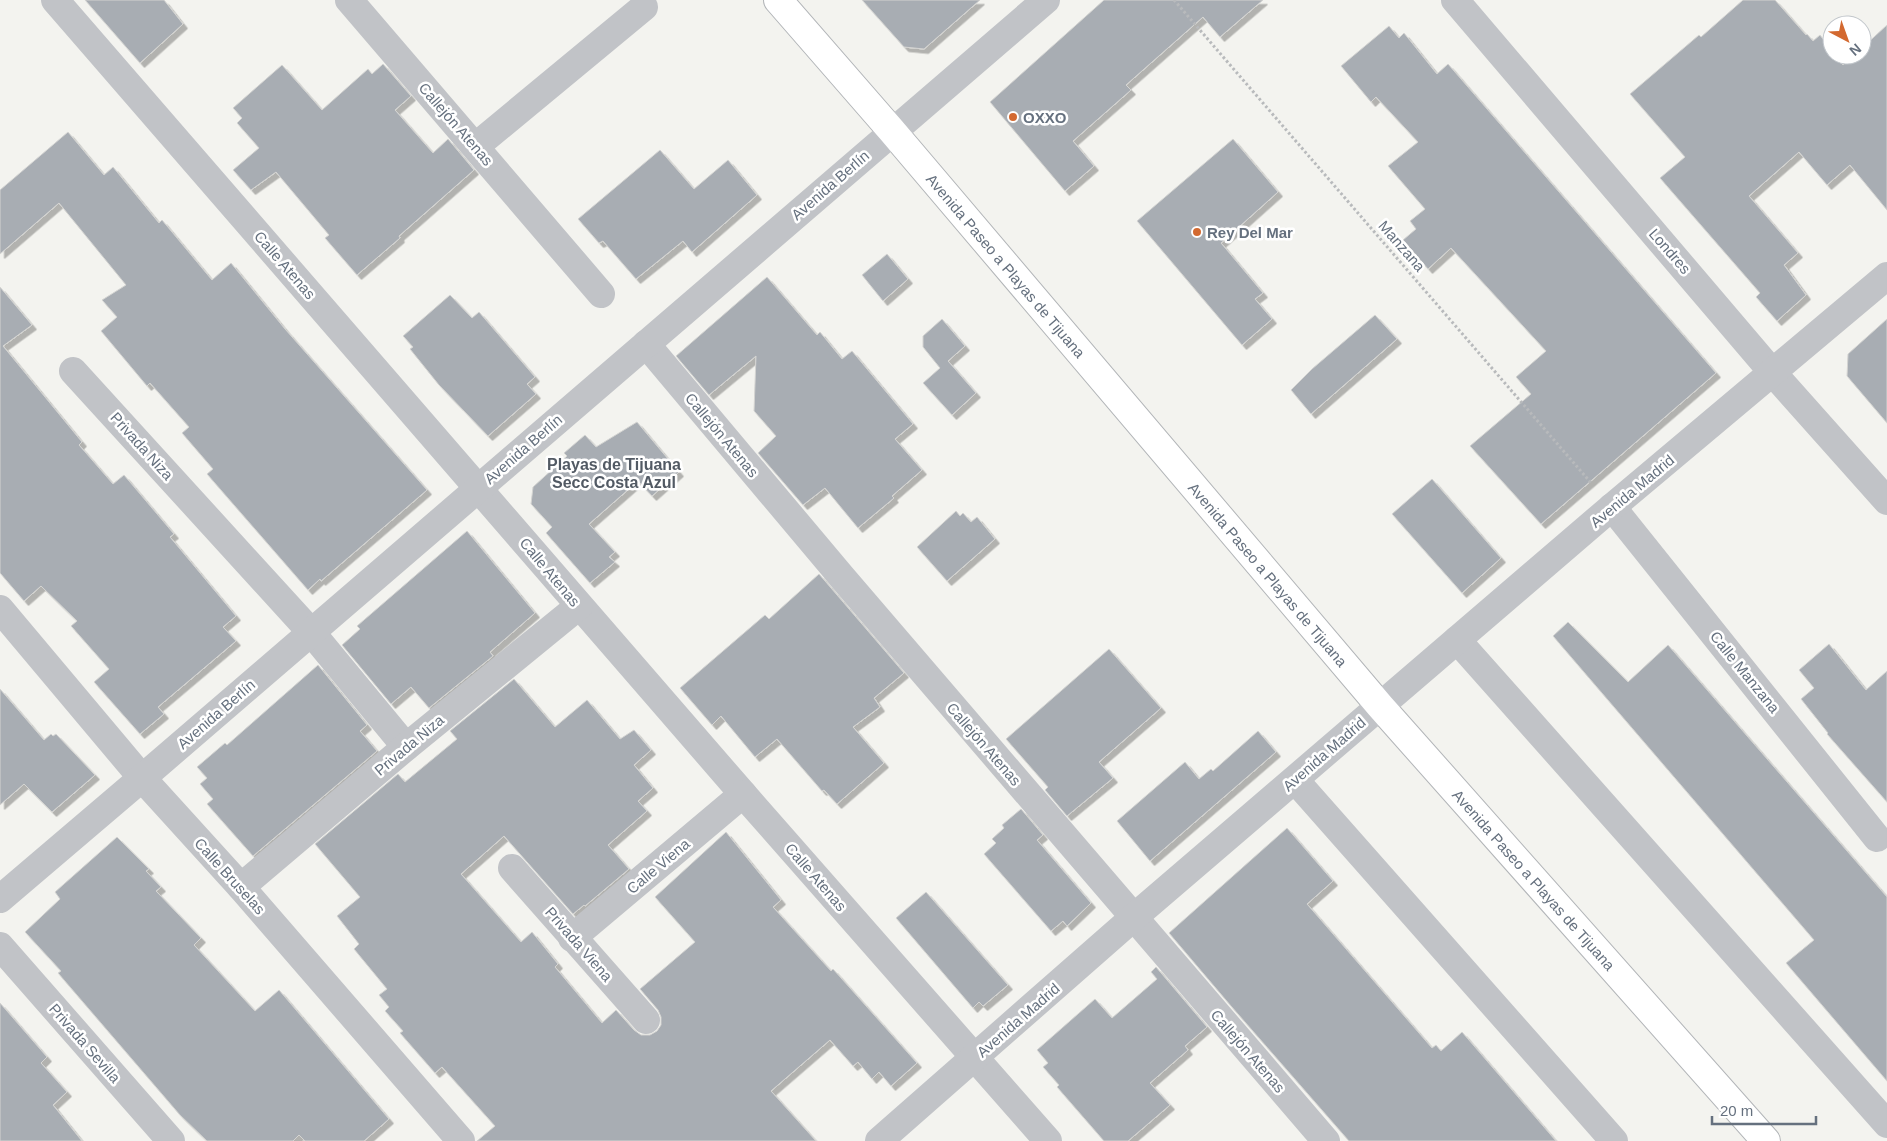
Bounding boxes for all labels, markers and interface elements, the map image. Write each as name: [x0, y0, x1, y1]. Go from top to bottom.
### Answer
north arrow: [1822, 15, 1872, 65]
text: N: [1846, 40, 1865, 59]
street label: Callejón Atenas: [415, 79, 497, 169]
place label: OXXO: [1023, 109, 1067, 126]
marker: OXXO: [1007, 111, 1019, 123]
street label: Avenida Berlín: [788, 147, 872, 223]
street label: Avenida Paseo a Playas de Tijuana: [923, 170, 1089, 361]
street label: Manzana: [1375, 217, 1429, 275]
place label: Rey Del Mar: [1207, 224, 1293, 241]
street label: Londres: [1646, 225, 1694, 277]
marker: Rey Del Mar: [1191, 226, 1203, 238]
street label: Calle Atenas: [251, 228, 319, 302]
street label: Callejón Atenas: [682, 390, 762, 480]
street label: Privada Niza: [107, 409, 177, 484]
street label: Avenida Berlín: [481, 411, 565, 487]
street label: Avenida Madrid: [1587, 451, 1677, 531]
district label: Playas de Tijuana Secc Costa Azul: [547, 456, 681, 491]
street label: Avenida Paseo a Playas de Tijuana: [1185, 479, 1351, 670]
street label: Calle Atenas: [516, 534, 584, 610]
street label: Calle Manzana: [1707, 628, 1784, 717]
street label: Avenida Berlín: [174, 676, 258, 752]
street label: Callejón Atenas: [943, 699, 1025, 789]
street label: Privada Niza: [371, 711, 448, 779]
street label: Avenida Madrid: [1279, 713, 1369, 795]
street label: Avenida Paseo a Playas de Tijuana: [1449, 786, 1619, 974]
street label: Calle Bruselas: [191, 834, 269, 918]
street label: Calle Viena: [623, 835, 693, 897]
street label: Calle Atenas: [782, 840, 850, 914]
street label: Privada Viena: [542, 903, 616, 985]
street label: Avenida Madrid: [973, 979, 1063, 1061]
street label: Privada Sevilla: [46, 1000, 124, 1087]
street label: Callejón Atenas: [1207, 1006, 1289, 1096]
scale bar: [1712, 1094, 1816, 1126]
text: 20 m: [1720, 1102, 1753, 1119]

